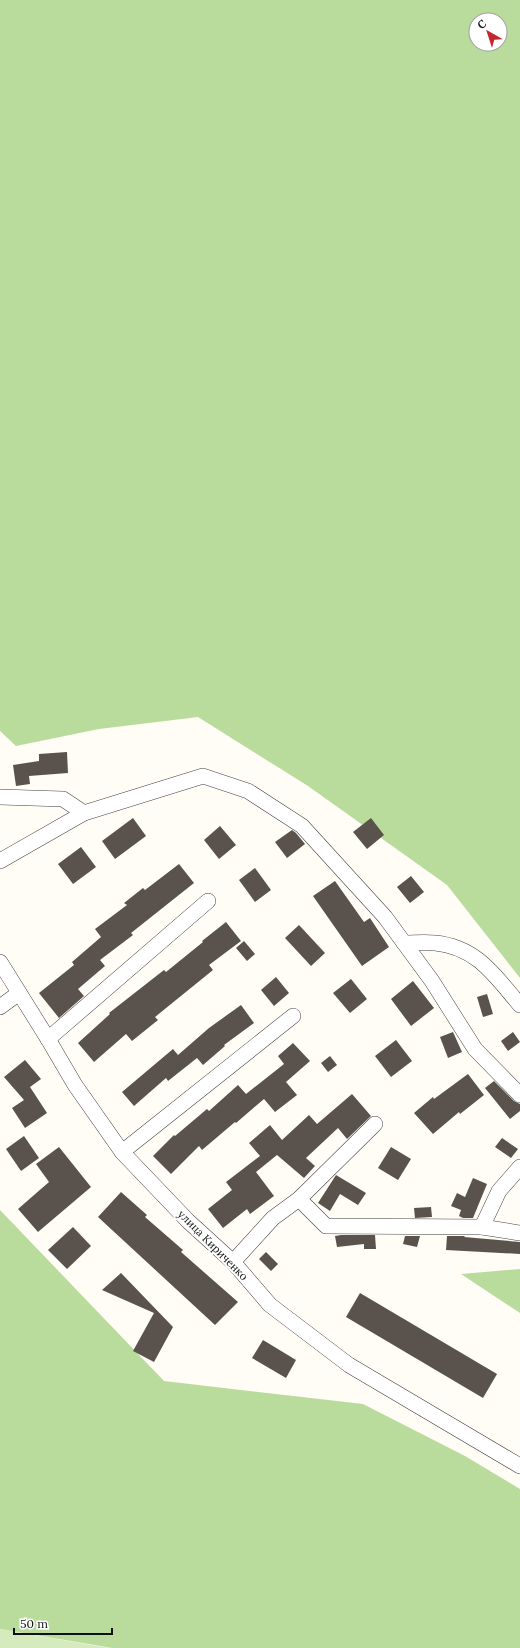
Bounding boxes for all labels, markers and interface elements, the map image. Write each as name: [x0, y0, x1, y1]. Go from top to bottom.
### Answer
north arrow: [468, 12, 508, 52]
text: С: [474, 16, 489, 32]
street label: улица Кириченко: [175, 1207, 251, 1283]
scale bar: [14, 1610, 112, 1636]
text: 50 m: [20, 1616, 48, 1631]

